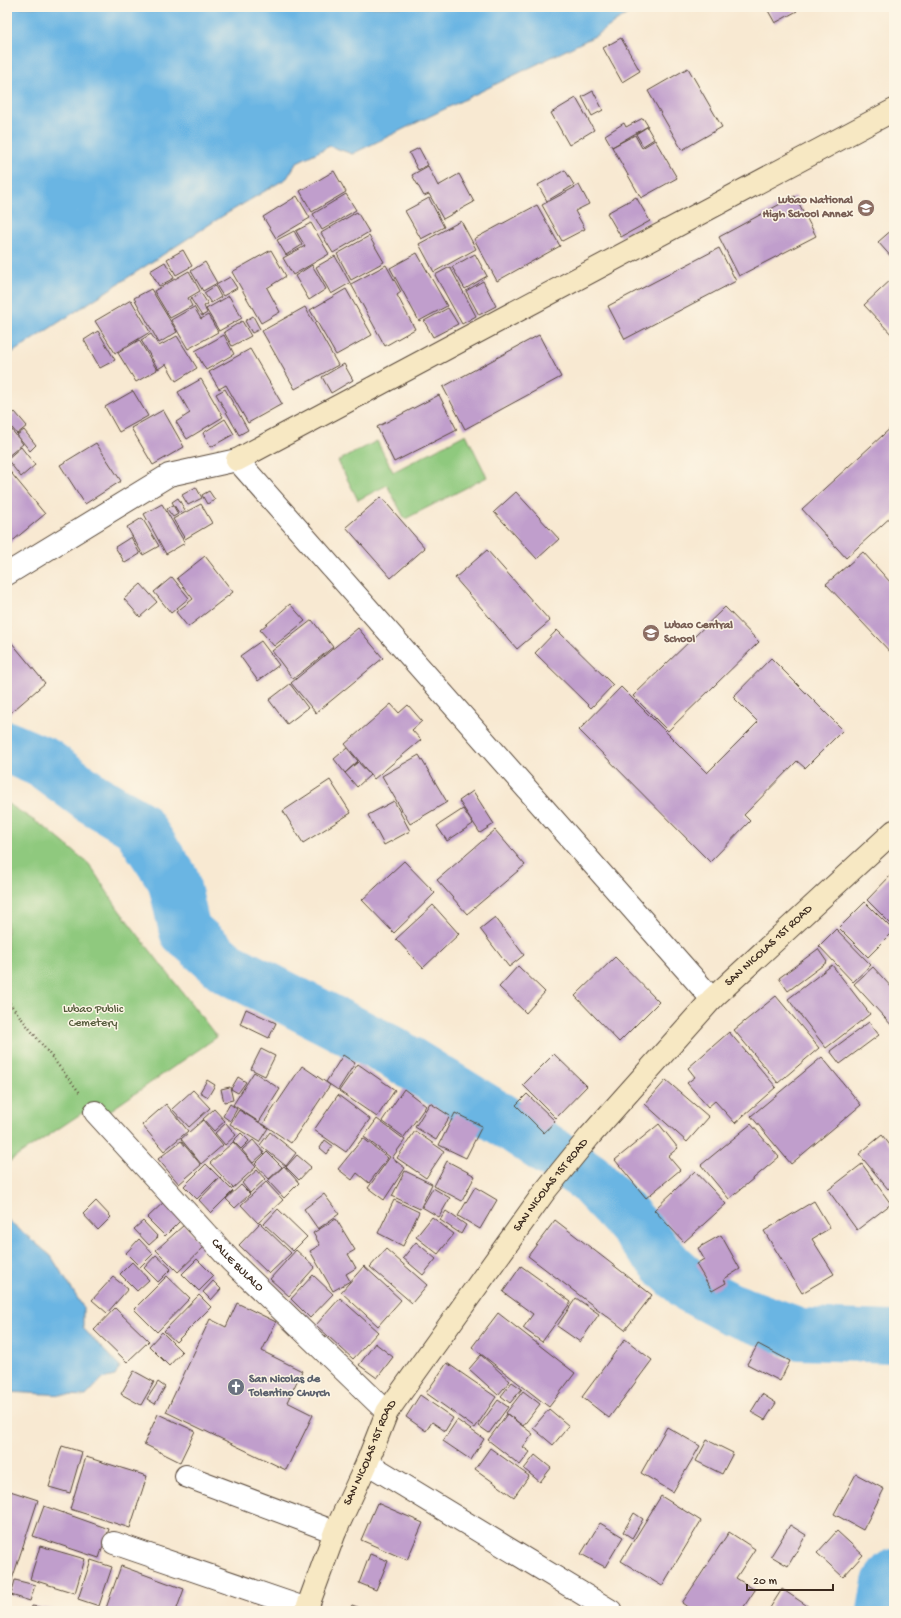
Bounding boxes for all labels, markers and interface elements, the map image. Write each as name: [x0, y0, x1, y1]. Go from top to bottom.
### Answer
place label: Lubao National High School Annex: [762, 194, 854, 222]
school or university icon: Lubao National High School Annex: [856, 198, 876, 218]
place label: Lubao Central School: [664, 619, 733, 647]
school or university icon: Lubao Central School: [641, 623, 661, 643]
street label: SAN NICOLAS 1ST ROAD: [723, 902, 816, 990]
park label: Lubao Public Cemetery: [63, 1003, 124, 1031]
street label: SAN NICOLAS 1ST ROAD: [511, 1136, 592, 1235]
street label: CALLE BULALO: [207, 1236, 266, 1295]
place label: San Nicolas de Tolentino Church: [248, 1373, 331, 1401]
church icon: San Nicolas de Tolentino Church: [226, 1377, 246, 1397]
street label: SAN NICOLAS 1ST ROAD: [341, 1397, 400, 1508]
scale bar: [747, 1566, 833, 1592]
text: 20 m: [753, 1575, 778, 1589]

